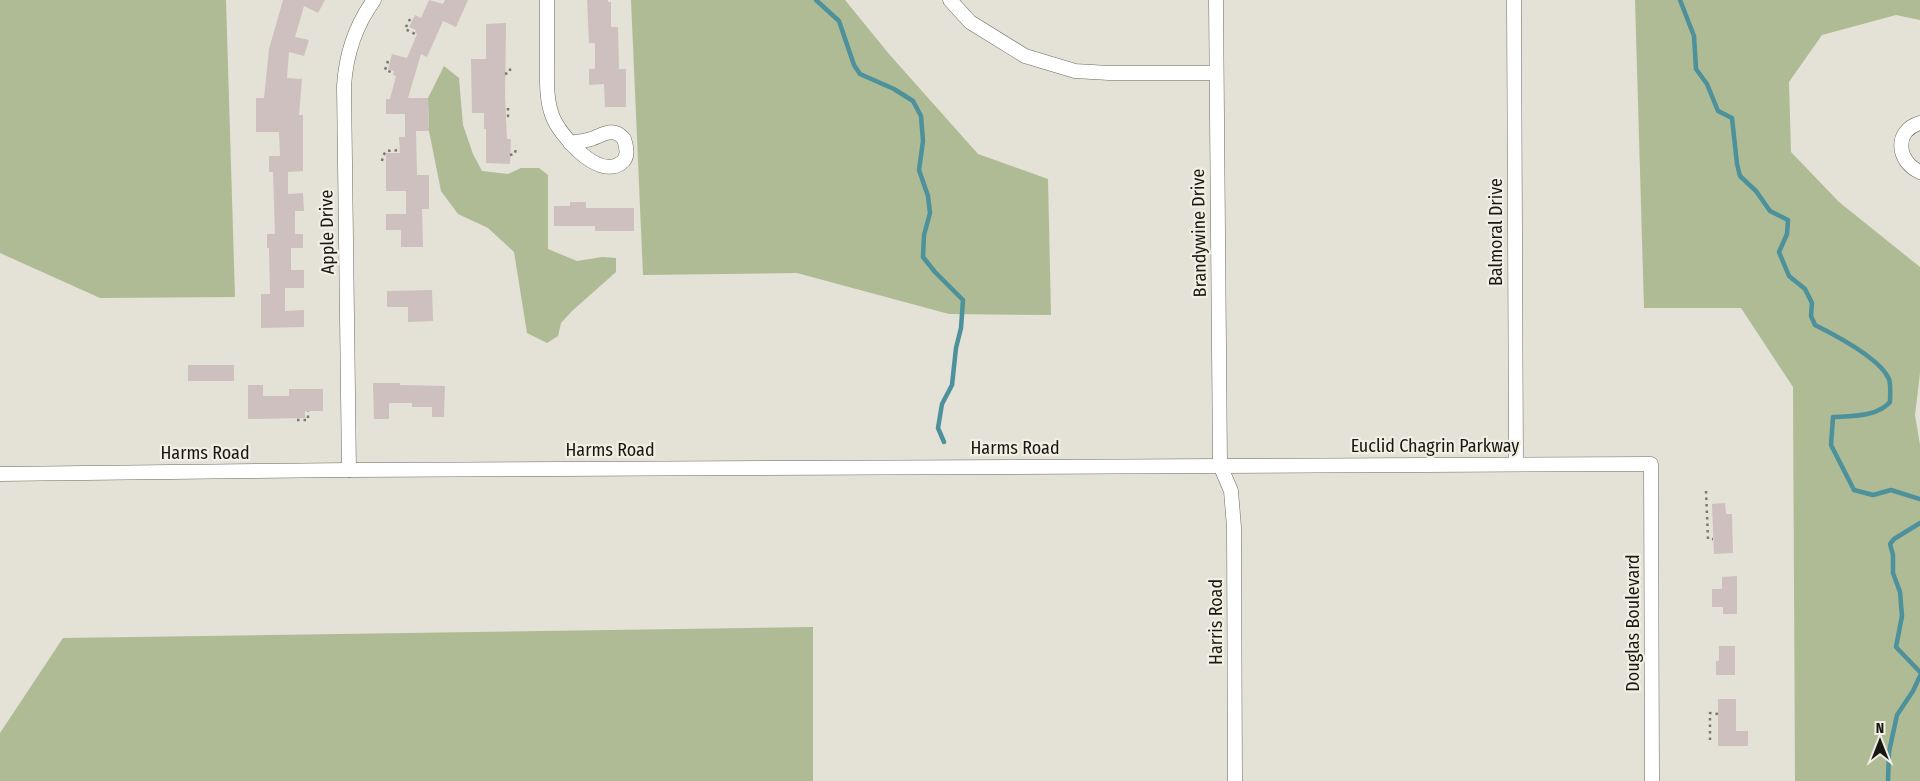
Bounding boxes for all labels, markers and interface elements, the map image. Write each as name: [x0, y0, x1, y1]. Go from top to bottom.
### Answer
street label: Brandywine Drive: [1187, 168, 1211, 297]
street label: Balmoral Drive: [1485, 178, 1507, 286]
street label: Apple Drive: [315, 189, 339, 274]
street label: Euclid Chagrin Parkway: [1351, 435, 1519, 457]
street label: Harms Road: [970, 437, 1060, 459]
street label: Harms Road: [565, 439, 655, 461]
street label: Harms Road: [160, 442, 250, 464]
street label: Douglas Boulevard: [1622, 554, 1644, 692]
street label: Harris Road: [1205, 579, 1227, 665]
north arrow: [1855, 716, 1905, 766]
text: N: [1876, 720, 1884, 737]

